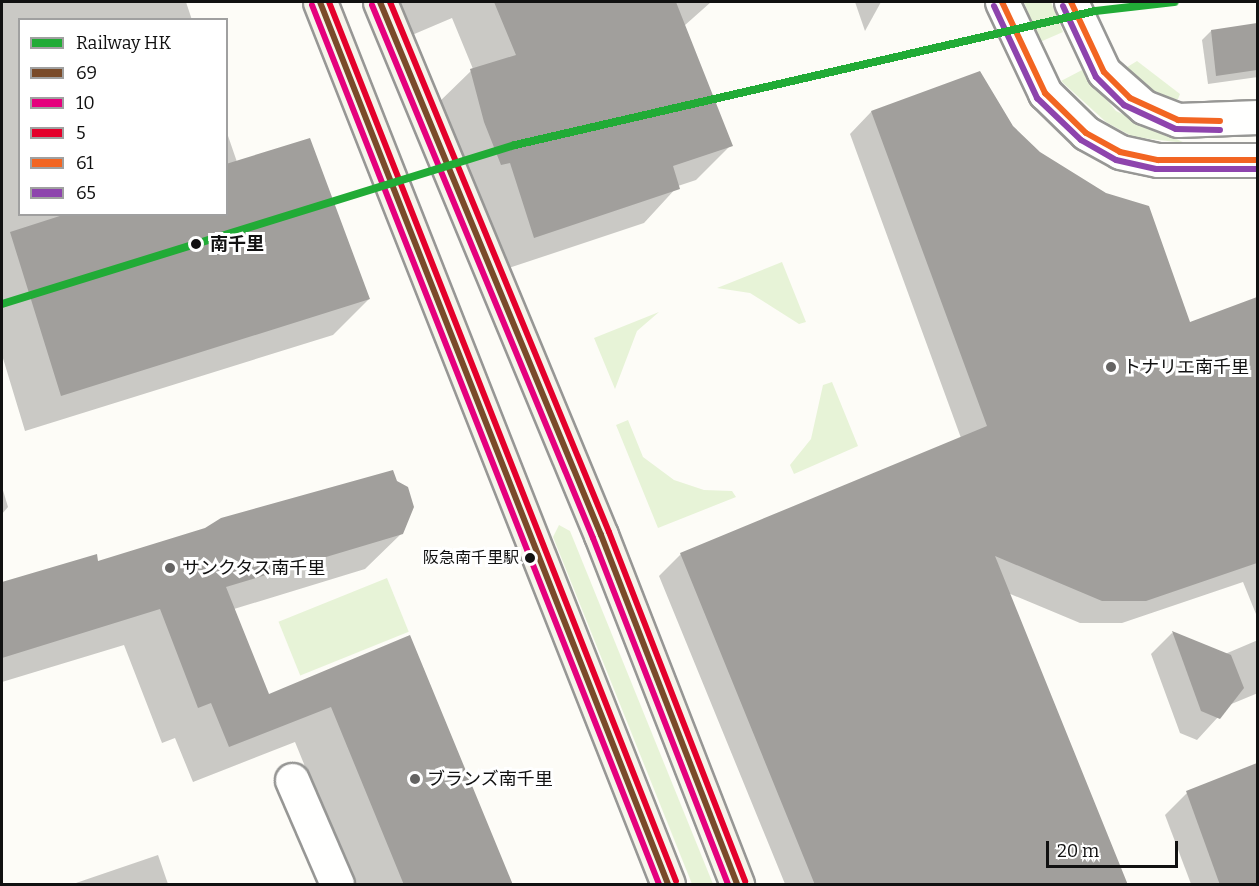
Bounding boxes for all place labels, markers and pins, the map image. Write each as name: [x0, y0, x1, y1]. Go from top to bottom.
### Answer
place label: 南千里: [210, 233, 264, 255]
marker: 南千里: [187, 235, 205, 253]
place label: トナリエ南千里: [1123, 356, 1249, 378]
marker: トナリエ南千里: [1104, 360, 1118, 374]
place label: 阪急南千里駅: [423, 548, 519, 568]
marker: 阪急南千里駅: [524, 552, 536, 564]
place label: サンクタス南千里: [182, 557, 326, 579]
marker: サンクタス南千里: [163, 561, 177, 575]
place label: ブランズ南千里: [427, 768, 553, 790]
marker: ブランズ南千里: [408, 772, 422, 786]

